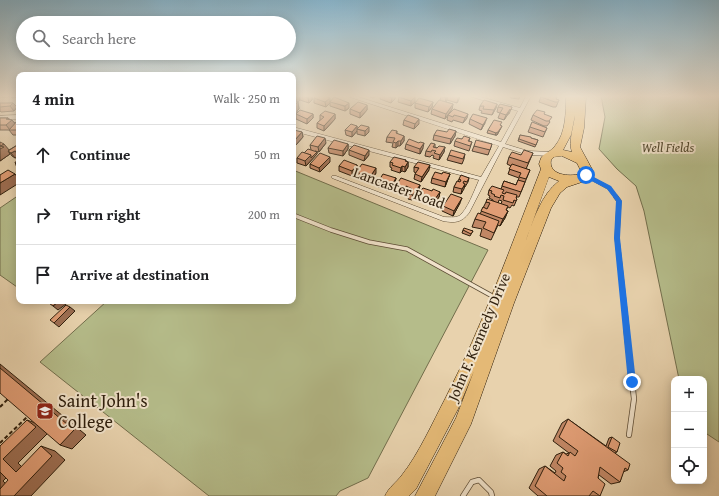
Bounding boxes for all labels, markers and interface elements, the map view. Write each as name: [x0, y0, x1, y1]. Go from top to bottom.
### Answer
search box: [16, 16, 296, 60]
icon: search: [30, 27, 52, 49]
text: Search here: [62, 28, 136, 49]
text: 4 min: [32, 86, 74, 111]
text: Walk · 250 m: [213, 89, 280, 108]
park label: Well Fields: [642, 138, 695, 157]
icon: ahead: [32, 144, 54, 166]
text: Continue: [70, 144, 131, 165]
text: 50 m: [254, 145, 280, 164]
street label: Lancaster Road: [351, 161, 448, 214]
route start: [577, 166, 595, 184]
icon: right: [32, 204, 54, 226]
text: Turn right: [70, 204, 141, 225]
text: 200 m: [248, 205, 280, 224]
icon: arrive: [32, 264, 54, 286]
text: Arrive at destination: [70, 264, 209, 285]
street label: John F. Kennedy Drive: [441, 269, 515, 406]
route end: [623, 373, 641, 391]
map controls: [671, 376, 707, 484]
button: +: [671, 376, 707, 412]
place label: Saint John's College: [58, 387, 148, 435]
school or university icon: Saint John's College: [35, 401, 55, 421]
button: −: [671, 412, 707, 448]
button: locate: [671, 448, 707, 484]

